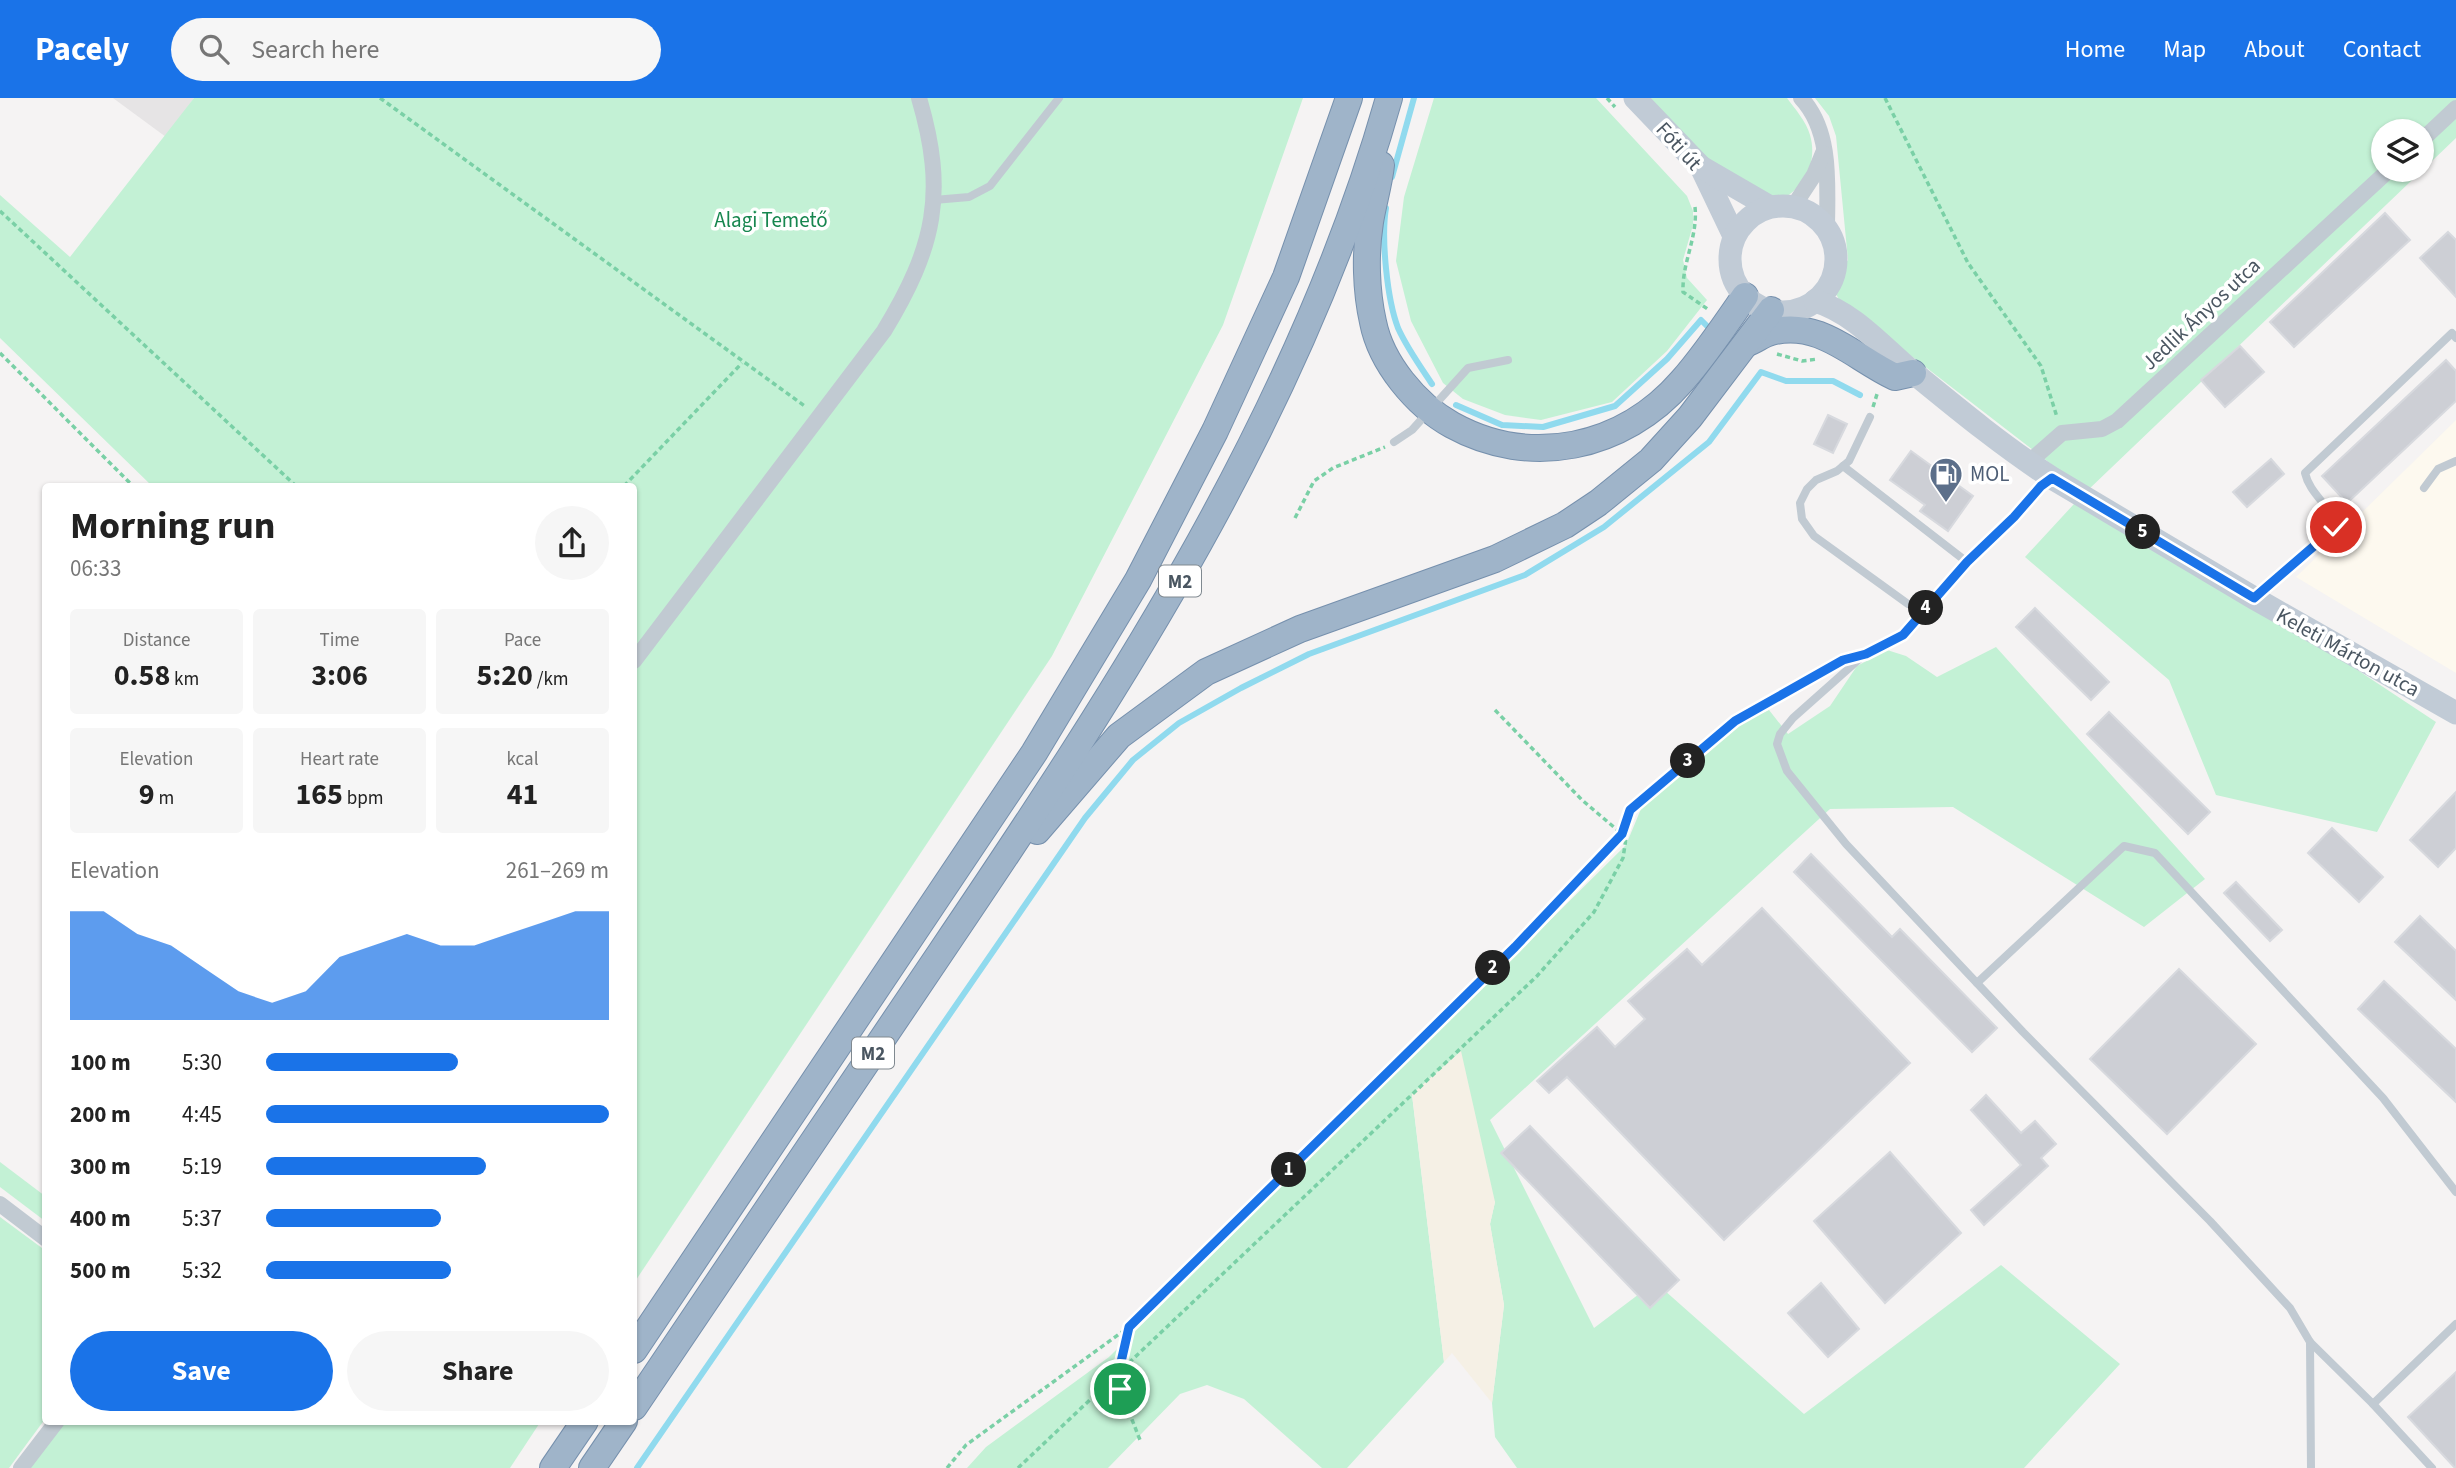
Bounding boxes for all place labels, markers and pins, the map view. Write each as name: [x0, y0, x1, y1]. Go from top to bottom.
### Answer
fuel station icon: MOL: [1927, 455, 1965, 504]
place label: MOL: [1970, 459, 2009, 489]
pin: [2306, 497, 2366, 557]
pin: 5: [2126, 514, 2160, 550]
pin: 4: [1909, 590, 1944, 626]
pin: 3: [1670, 744, 1706, 778]
pin: 2: [1476, 950, 1510, 986]
pin: 1: [1272, 1152, 1306, 1188]
pin: [1090, 1359, 1150, 1419]

